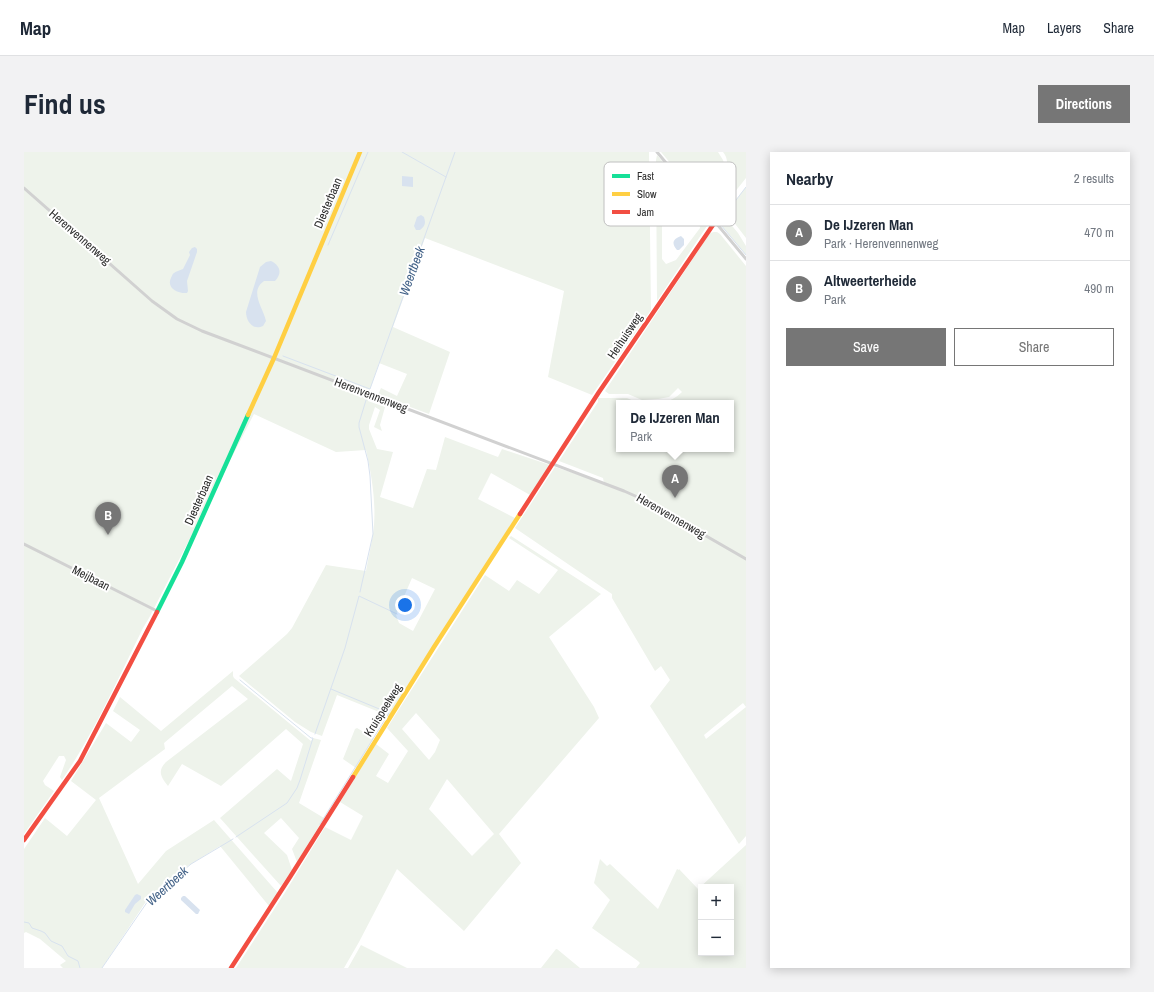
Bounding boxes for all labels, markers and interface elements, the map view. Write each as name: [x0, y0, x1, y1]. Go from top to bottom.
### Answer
text: Map: [20, 15, 51, 41]
text: Map: [1003, 19, 1025, 37]
text: Layers: [1047, 19, 1081, 37]
text: Share: [1103, 19, 1134, 37]
text: Find us: [24, 85, 106, 123]
button: Directions: [1038, 85, 1130, 123]
legend: [604, 162, 736, 226]
text: Nearby: [786, 167, 833, 190]
text: Fast: [637, 169, 655, 183]
text: 2 results: [1074, 170, 1114, 187]
street label: Diesterbaan: [310, 175, 346, 231]
text: Slow: [637, 187, 657, 201]
text: Jam: [637, 205, 654, 219]
street label: Herenvennenweg: [46, 206, 115, 269]
text: De IJzeren Man: [824, 214, 914, 235]
text: A: [795, 224, 803, 241]
text: 470 m: [1084, 224, 1114, 241]
text: Park · Herenvennenweg: [824, 235, 938, 252]
water label: Weertbeek: [395, 243, 429, 298]
text: Altweerterheide: [824, 270, 916, 291]
text: B: [795, 280, 803, 297]
text: 490 m: [1084, 280, 1114, 297]
text: Park: [824, 291, 846, 308]
street label: Heihuisweg: [604, 310, 646, 362]
button: Save: [786, 328, 946, 366]
button: Share: [954, 328, 1114, 366]
street label: Herenvennenweg: [332, 374, 410, 416]
popup: [616, 400, 734, 452]
text: De IJzeren Man: [630, 407, 720, 428]
text: Park: [630, 428, 652, 445]
pin: A: [662, 465, 688, 498]
street label: Diesterbaan: [181, 472, 217, 528]
street label: Herenvennenweg: [634, 490, 709, 542]
pin: B: [95, 502, 121, 535]
street label: Meijbaan: [69, 562, 113, 594]
your location: [395, 595, 415, 615]
street label: Kruispeelweg: [360, 680, 406, 740]
water label: Weertbeek: [142, 862, 192, 909]
map controls: [698, 884, 734, 956]
button: +: [698, 884, 734, 920]
button: −: [698, 920, 734, 956]

